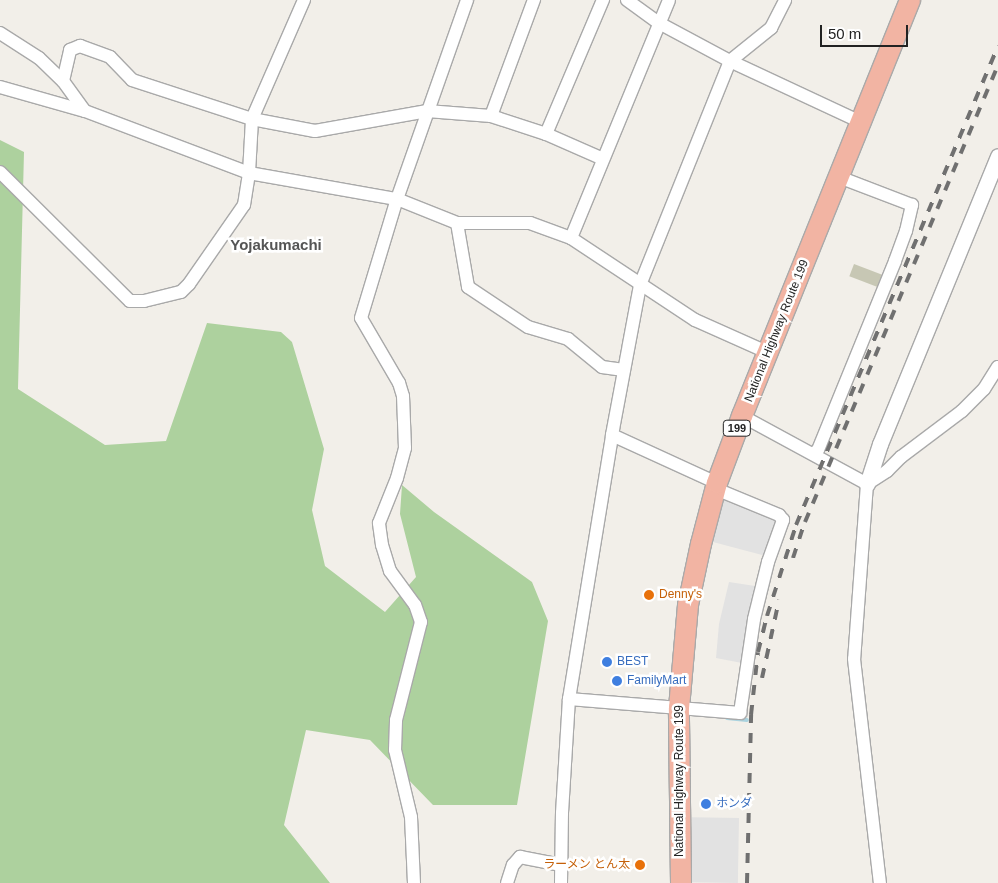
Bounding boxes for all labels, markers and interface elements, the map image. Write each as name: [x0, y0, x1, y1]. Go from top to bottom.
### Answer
scale bar: [823, 15, 910, 47]
text: 50 m: [828, 25, 861, 42]
district label: Yojakumachi: [230, 236, 322, 254]
street label: National Highway Route 199: [742, 258, 812, 404]
road number: 199: [722, 419, 752, 436]
place label: Denny's: [659, 588, 702, 602]
marker: Denny's: [643, 589, 655, 601]
place label: BEST: [617, 655, 648, 669]
marker: BEST: [601, 656, 613, 668]
place label: FamilyMart: [627, 674, 686, 688]
marker: FamilyMart: [611, 675, 623, 687]
street label: National Highway Route 199: [673, 705, 687, 857]
place label: ホンダ: [716, 797, 752, 811]
marker: ホンダ: [700, 798, 712, 810]
place label: ラーメン とん太: [543, 858, 630, 872]
marker: ラーメン とん太: [634, 859, 646, 871]

